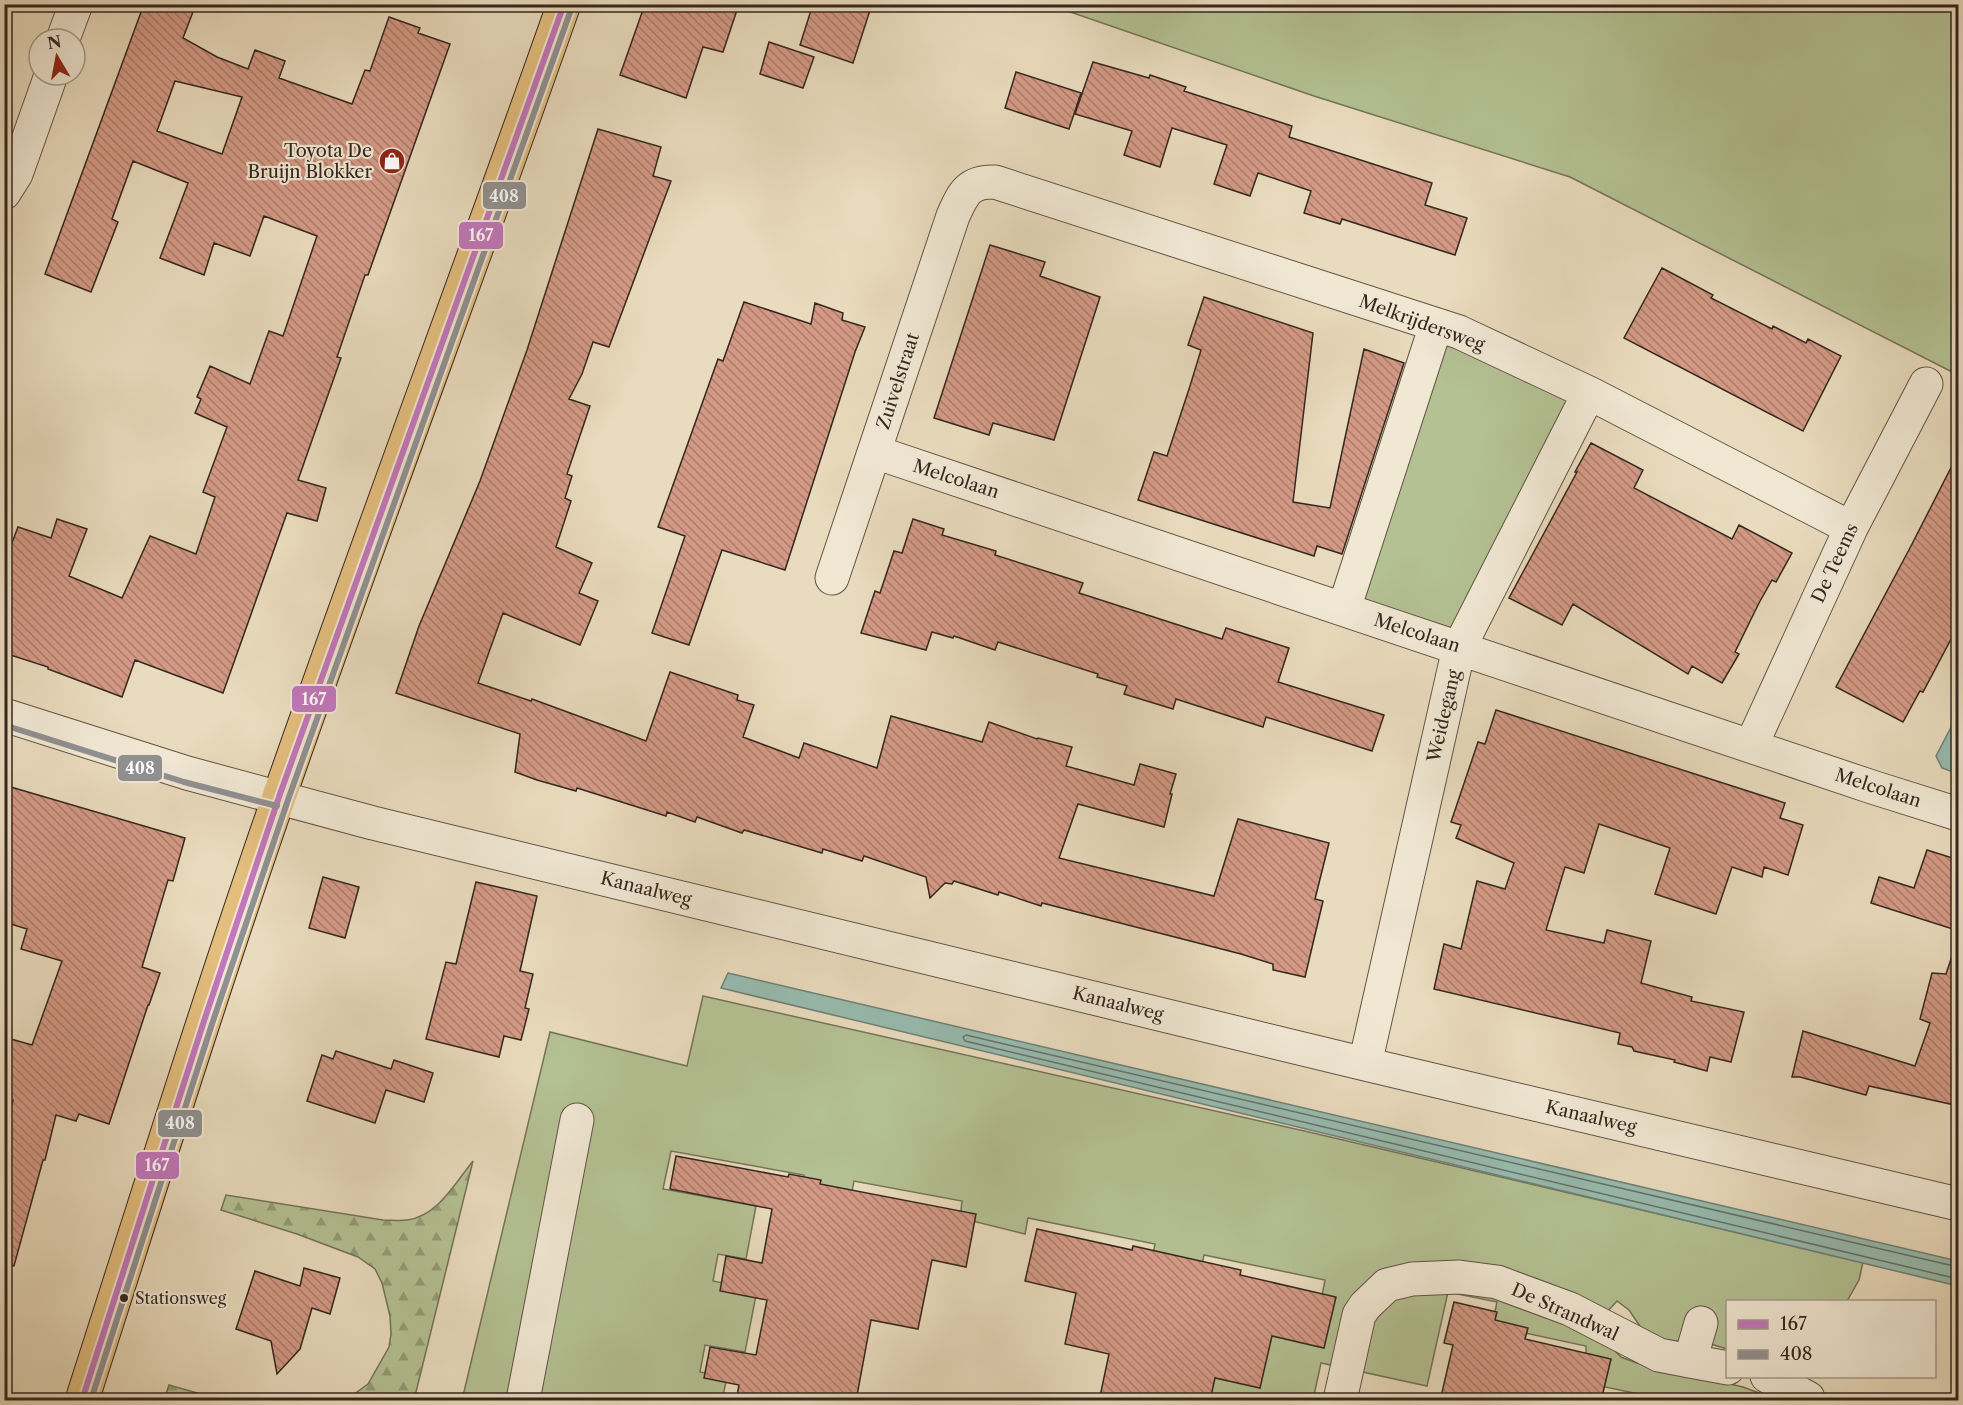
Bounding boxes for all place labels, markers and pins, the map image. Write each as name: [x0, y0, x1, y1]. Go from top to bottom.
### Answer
place label: Toyota De Bruijn Blokker: [248, 140, 372, 183]
shop icon: Toyota De Bruijn Blokker: [377, 146, 407, 176]
place label: Stationsweg: [135, 1288, 227, 1308]
marker: Stationsweg: [118, 1292, 130, 1304]

